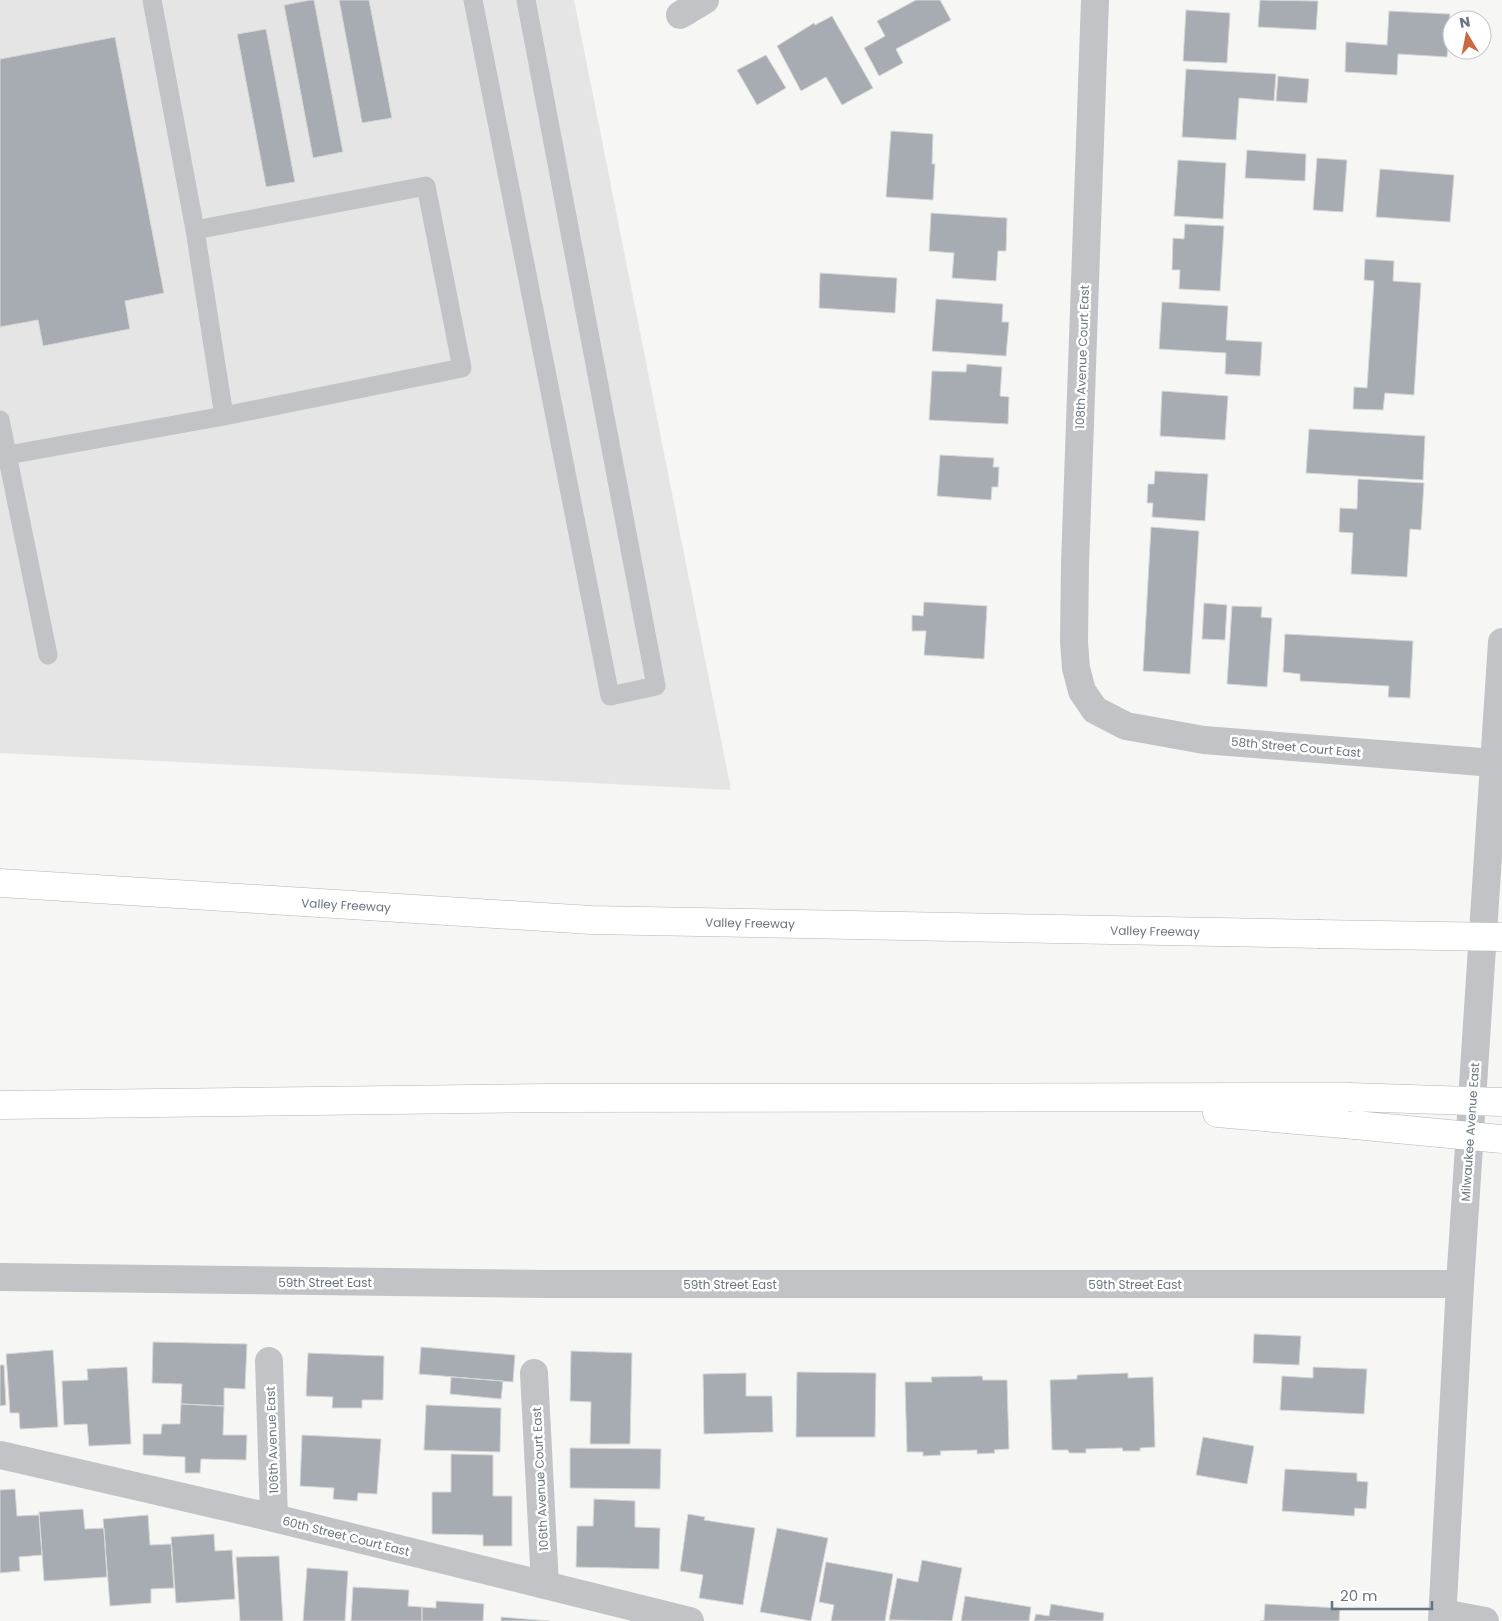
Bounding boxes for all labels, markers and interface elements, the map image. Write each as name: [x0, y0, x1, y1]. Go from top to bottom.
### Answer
north arrow: [1442, 10, 1492, 60]
text: N: [1458, 11, 1472, 33]
street label: 108th Avenue Court East: [1071, 285, 1093, 429]
street label: 58th Street Court East: [1230, 733, 1362, 761]
street label: Valley Freeway: [301, 894, 391, 916]
street label: Valley Freeway: [705, 914, 795, 932]
street label: Valley Freeway: [1110, 922, 1200, 940]
street label: Milwaukee Avenue East: [1457, 1062, 1483, 1202]
street label: 59th Street East: [278, 1274, 372, 1291]
street label: 59th Street East: [683, 1276, 777, 1293]
street label: 59th Street East: [1088, 1276, 1182, 1293]
street label: 106th Avenue East: [262, 1386, 282, 1494]
street label: 106th Avenue Court East: [528, 1407, 552, 1551]
street label: 60th Street Court East: [281, 1512, 411, 1560]
scale bar: [1332, 1578, 1432, 1610]
text: 20 m: [1340, 1585, 1378, 1606]

